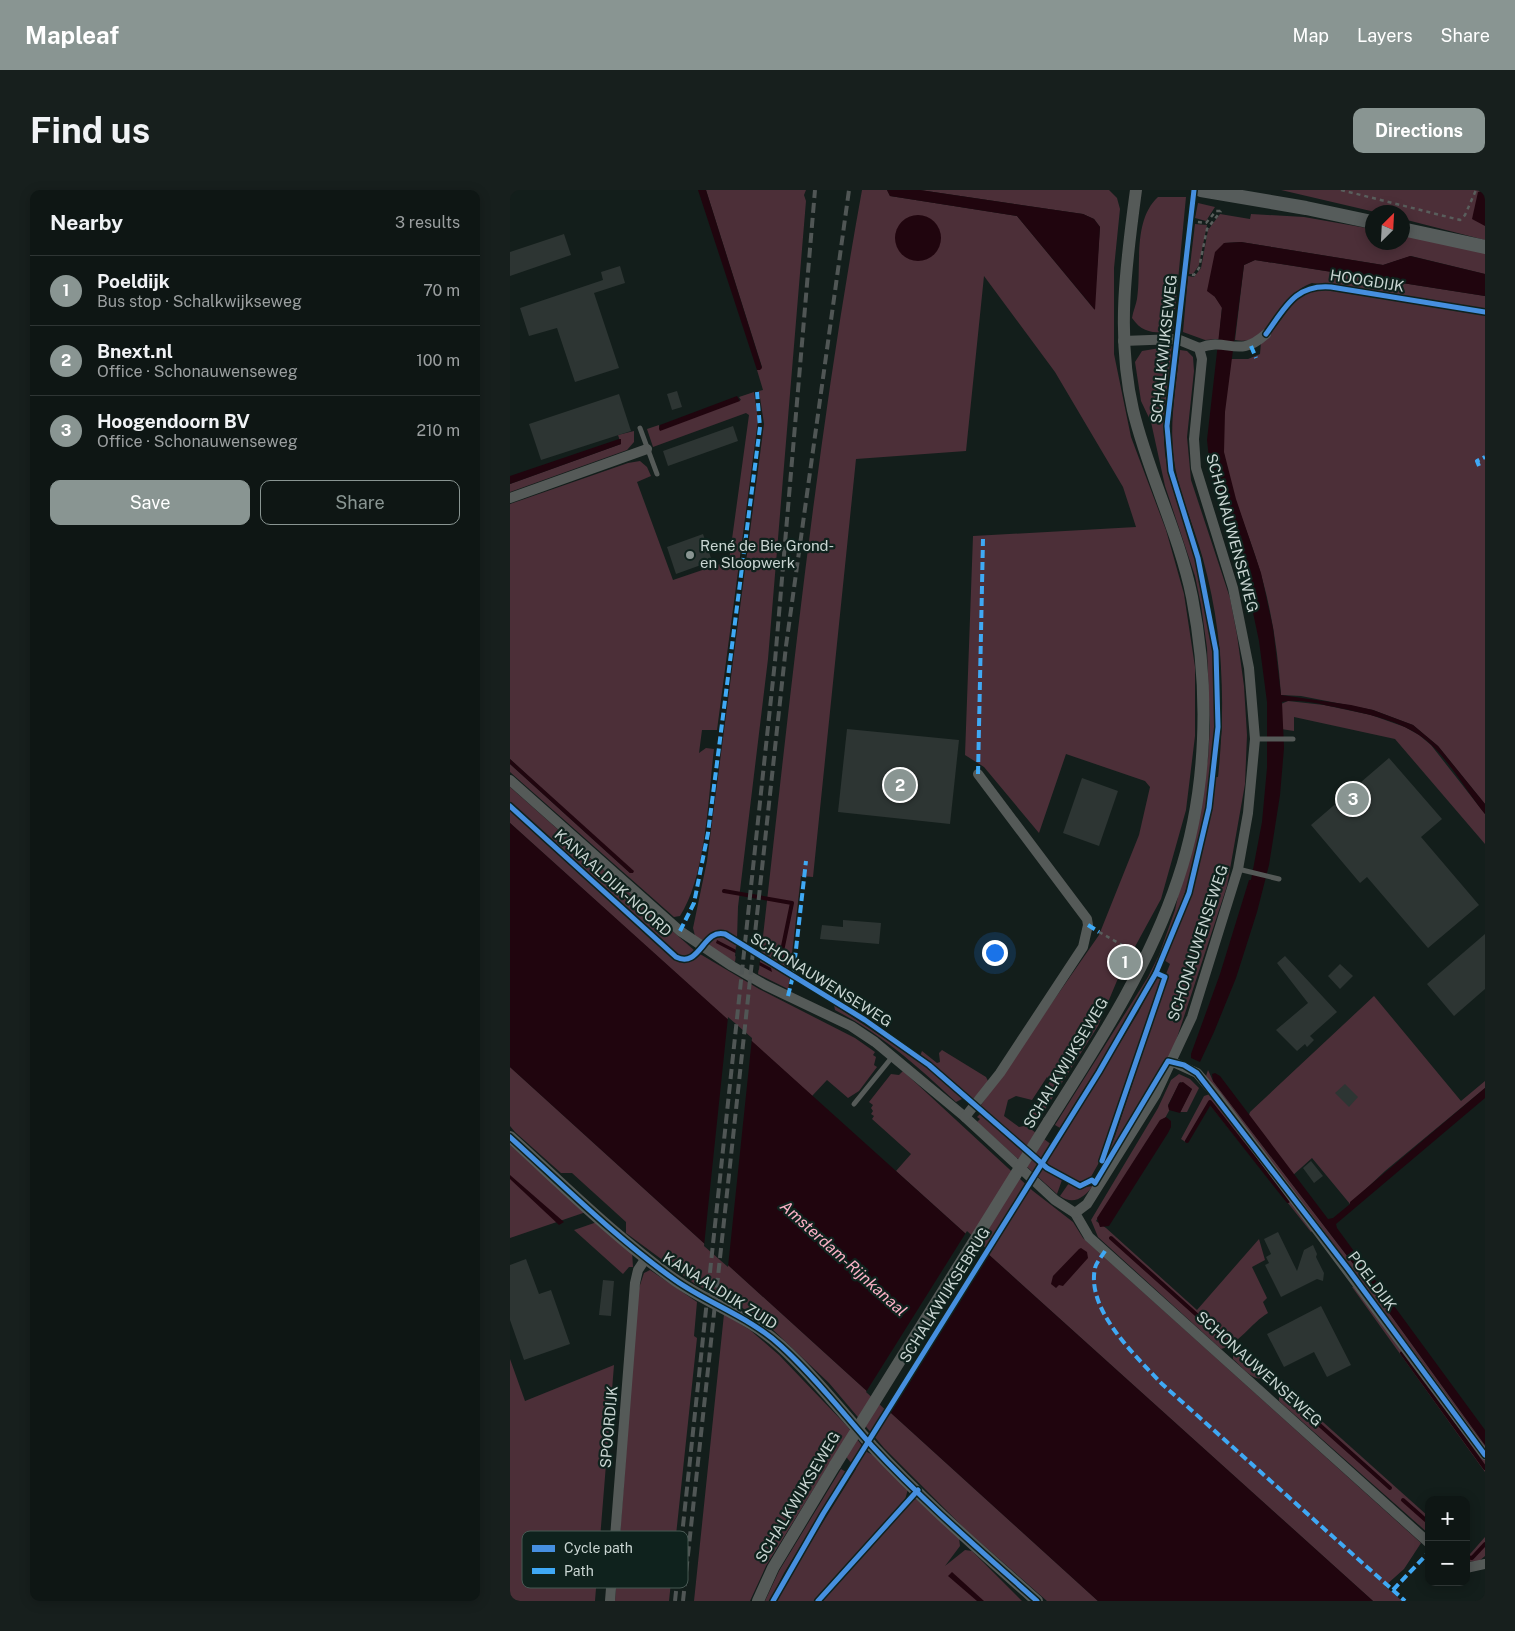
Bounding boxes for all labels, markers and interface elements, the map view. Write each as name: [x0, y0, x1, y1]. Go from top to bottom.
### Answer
text: Mapleaf: [25, 21, 119, 49]
text: Map: [1293, 25, 1329, 46]
text: Layers: [1357, 25, 1413, 46]
text: Share: [1441, 25, 1490, 46]
button: Directions: [1353, 108, 1485, 153]
text: Find us: [30, 110, 150, 151]
north arrow: [1365, 205, 1410, 250]
text: Nearby: [50, 210, 123, 235]
text: 3 results: [395, 213, 460, 232]
street label: HOOGDIJK: [1329, 266, 1406, 295]
text: Poeldijk: [97, 270, 170, 292]
street label: SCHALKWIJKSEWEG: [1147, 274, 1180, 424]
text: 1: [63, 281, 69, 300]
text: 70 m: [423, 281, 460, 300]
text: Bus stop · Schalkwijkseweg: [97, 292, 302, 311]
text: Bnext.nl: [97, 340, 173, 362]
text: 2: [61, 351, 71, 370]
text: 100 m: [416, 351, 460, 370]
text: Office · Schonauwenseweg: [97, 362, 298, 381]
text: Hoogendoorn BV: [97, 410, 250, 432]
text: 3: [61, 421, 71, 440]
text: 210 m: [416, 421, 460, 440]
text: Office · Schonauwenseweg: [97, 432, 298, 451]
street label: SCHONAUWENSEWEG: [1203, 452, 1262, 614]
button: Save: [50, 480, 250, 525]
button: Share: [260, 480, 460, 525]
place label: René de Bie Grond- en Sloopwerk: [700, 537, 834, 571]
marker: René de Bie Grond- en Sloopwerk: [684, 549, 696, 561]
pin: 2: [884, 766, 916, 804]
pin: 3: [1337, 780, 1369, 818]
street label: KANAALDIJK-NOORD: [551, 826, 675, 940]
street label: SCHONAUWENSEWEG: [1164, 862, 1231, 1023]
street label: SCHONAUWENSEWEG: [747, 929, 895, 1030]
your location: [982, 940, 1008, 966]
pin: 1: [1109, 943, 1141, 981]
street label: SCHALKWIJKSEWEG: [1020, 994, 1111, 1131]
water label: Amsterdam-Rijnkanaal: [776, 1196, 911, 1320]
street label: SCHALKWIJKSEBRUG: [896, 1224, 993, 1366]
street label: POELDIJK: [1345, 1248, 1400, 1314]
street label: KANAALDIJK ZUID: [660, 1249, 781, 1333]
street label: SCHONAUWENSEWEG: [1193, 1308, 1326, 1430]
street label: SPOORDIJK: [596, 1385, 621, 1469]
street label: SCHALKWIJKSEWEG: [752, 1428, 843, 1565]
map controls: [1425, 1496, 1470, 1586]
button: +: [1425, 1496, 1470, 1541]
legend: [522, 1531, 688, 1588]
text: Cycle path: [564, 1540, 633, 1556]
button: −: [1425, 1541, 1470, 1586]
text: Path: [564, 1563, 594, 1579]

